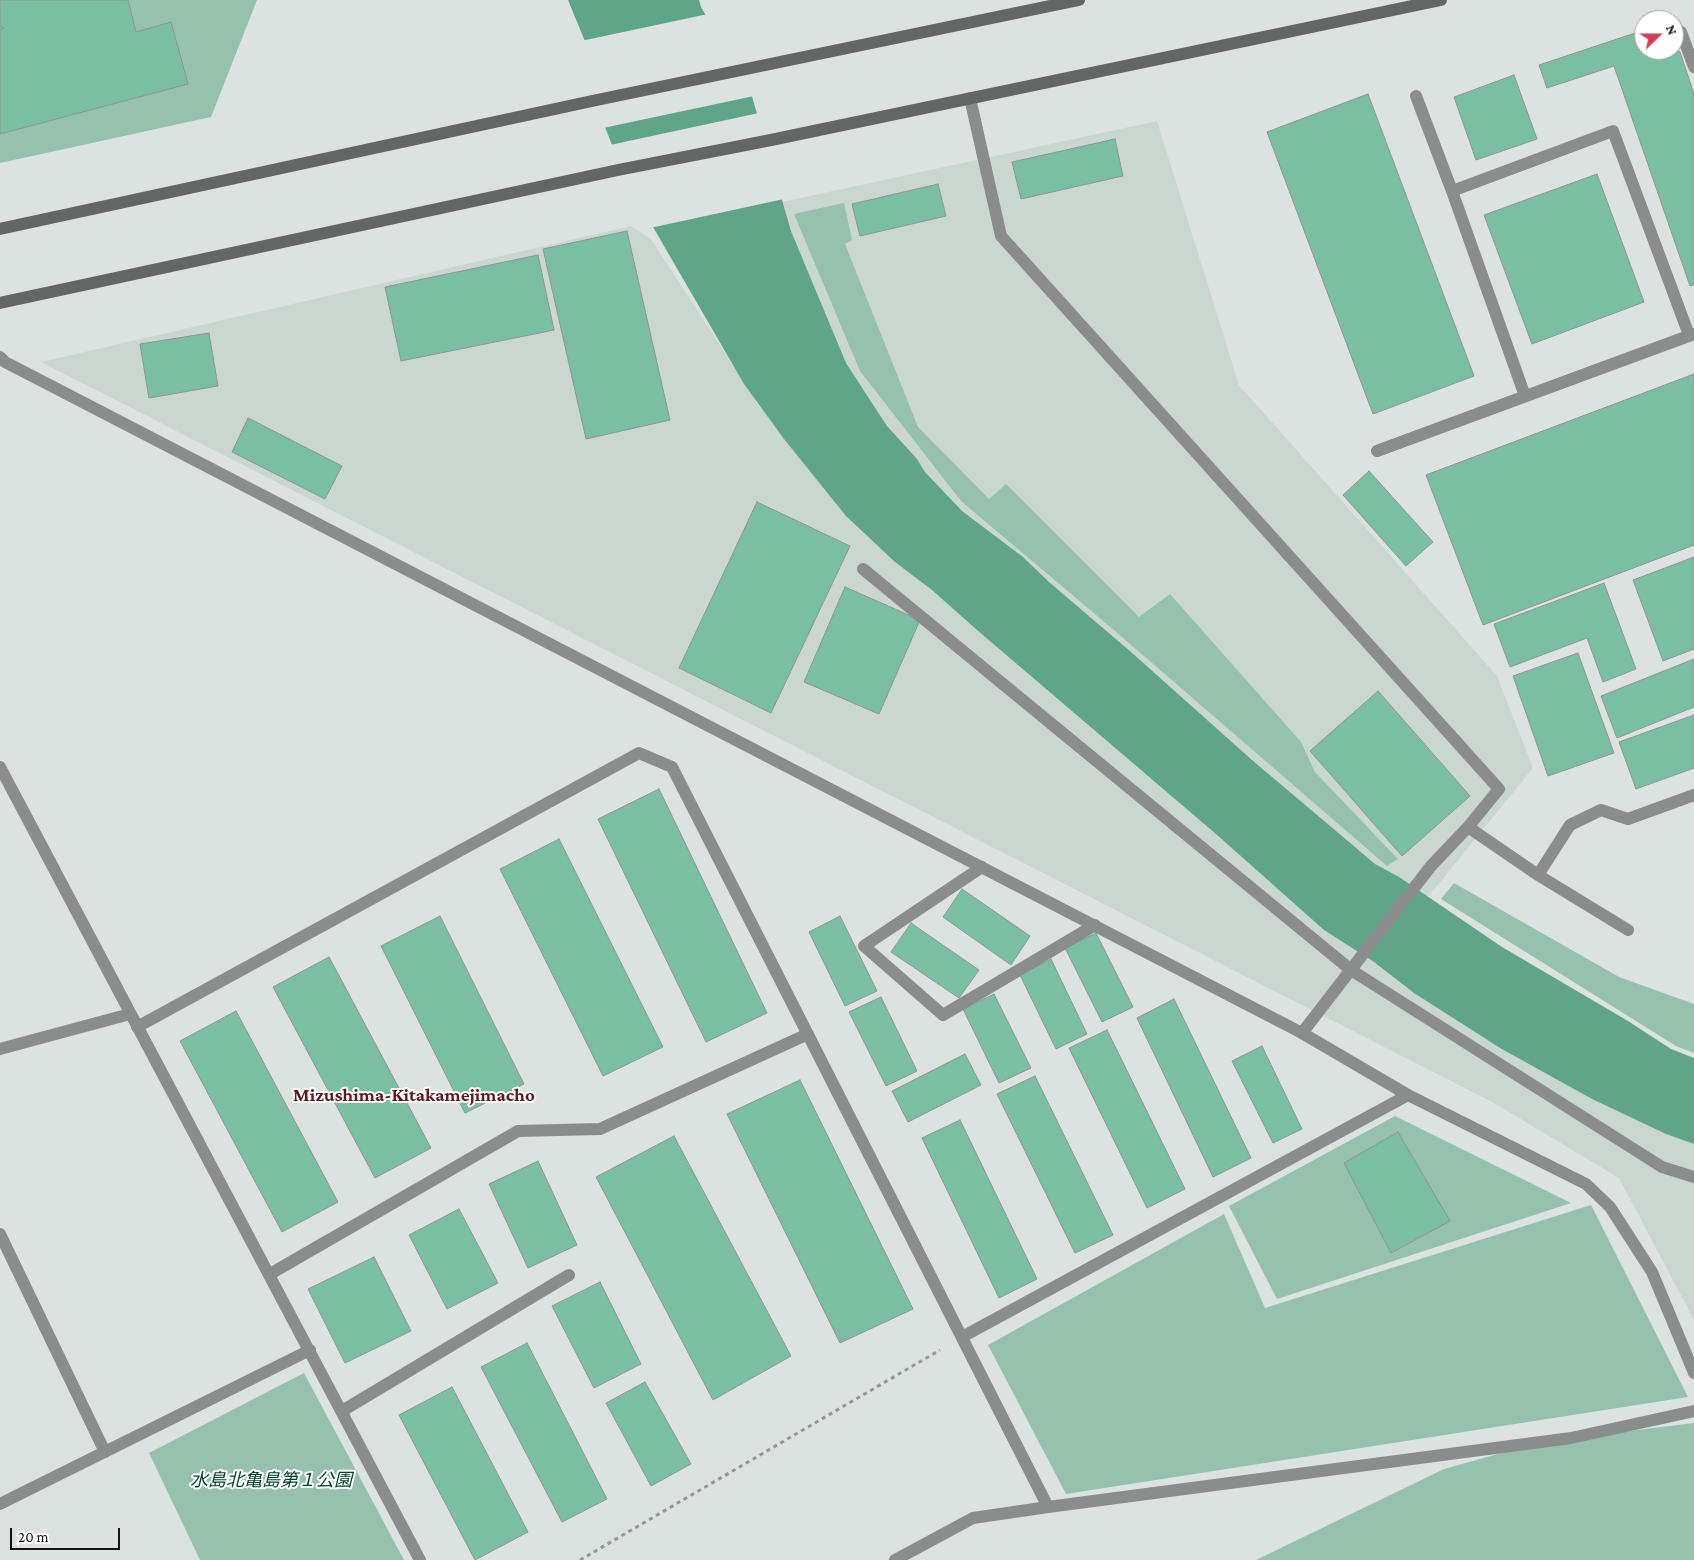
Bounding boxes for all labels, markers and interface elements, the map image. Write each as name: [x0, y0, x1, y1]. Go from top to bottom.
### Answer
north arrow: [1634, 10, 1684, 60]
text: N: [1663, 22, 1681, 37]
district label: Mizushima-Kitakamejimacho: [293, 1084, 535, 1106]
park label: 水島北亀島第１公園: [190, 1469, 352, 1491]
scale bar: [12, 1518, 122, 1550]
text: 20 m: [18, 1529, 49, 1545]

